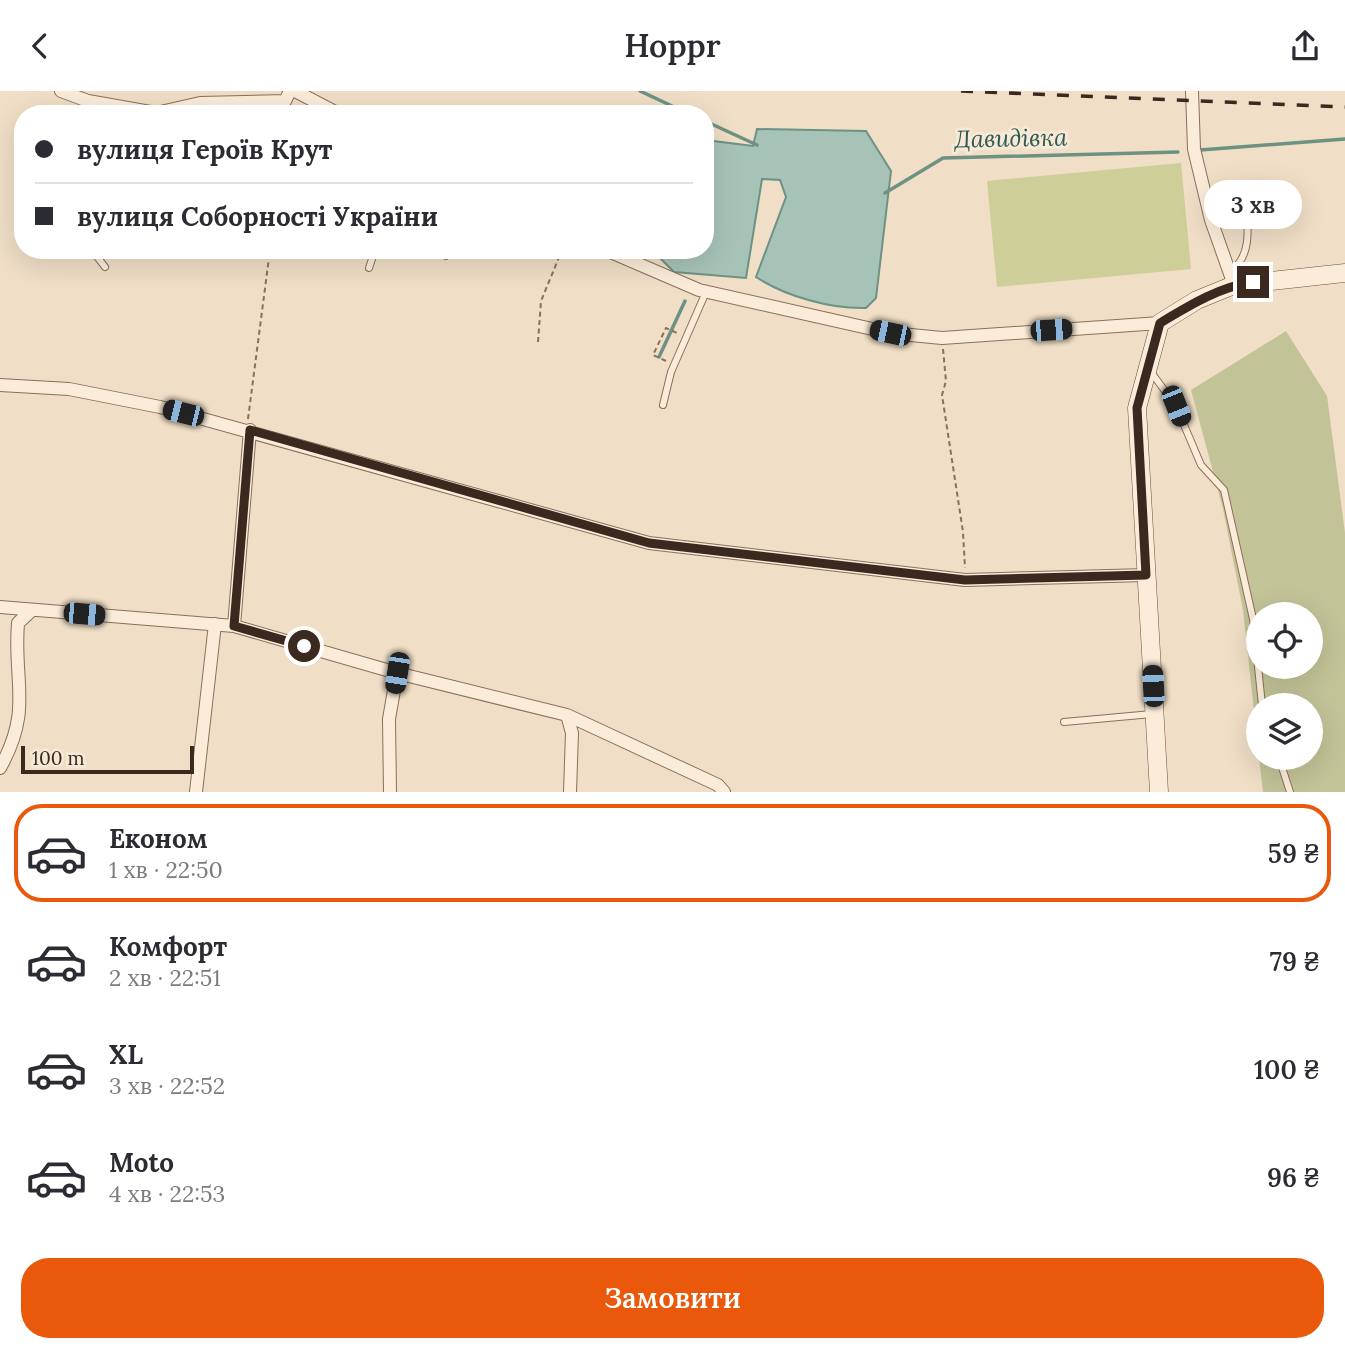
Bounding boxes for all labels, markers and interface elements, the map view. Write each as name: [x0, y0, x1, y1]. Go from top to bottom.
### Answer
text: Hoppr: [624, 25, 721, 66]
icon: back: [21, 27, 59, 65]
icon: share: [1286, 27, 1324, 65]
water label: Давидівка: [954, 122, 1068, 154]
text: вулиця Героїв Крут: [77, 133, 332, 166]
callout: 3 хв: [1204, 181, 1302, 229]
text: 3 хв: [1231, 190, 1275, 219]
text: вулиця Соборності України: [77, 200, 438, 233]
route end: [1237, 266, 1269, 298]
car: [868, 318, 913, 348]
car: [1030, 318, 1073, 342]
car: [1159, 383, 1194, 429]
car: [161, 398, 206, 428]
car: [63, 602, 106, 626]
map controls: [1246, 602, 1323, 770]
button: locate: [1246, 602, 1323, 679]
route start: [288, 630, 320, 662]
car: [384, 651, 411, 695]
car: [1142, 664, 1165, 708]
button: layers: [1246, 693, 1323, 770]
scale bar: [21, 743, 194, 775]
text: 100 m: [32, 746, 85, 770]
icon: car: [25, 822, 88, 885]
text: Економ: [109, 822, 207, 855]
text: 59 ₴: [1268, 837, 1320, 870]
text: 1 хв · 22:50: [109, 855, 223, 884]
icon: car: [25, 930, 88, 993]
text: Комфорт: [109, 930, 227, 963]
text: 79 ₴: [1270, 945, 1320, 978]
text: 2 хв · 22:51: [109, 963, 221, 992]
icon: car: [25, 1038, 88, 1101]
text: XL: [109, 1038, 143, 1071]
text: 100 ₴: [1254, 1053, 1320, 1086]
text: 3 хв · 22:52: [109, 1071, 225, 1100]
icon: car: [25, 1146, 88, 1209]
text: Moto: [109, 1146, 174, 1179]
text: 96 ₴: [1267, 1161, 1320, 1194]
text: 4 хв · 22:53: [109, 1179, 225, 1208]
button: Замовити: [21, 1258, 1324, 1338]

